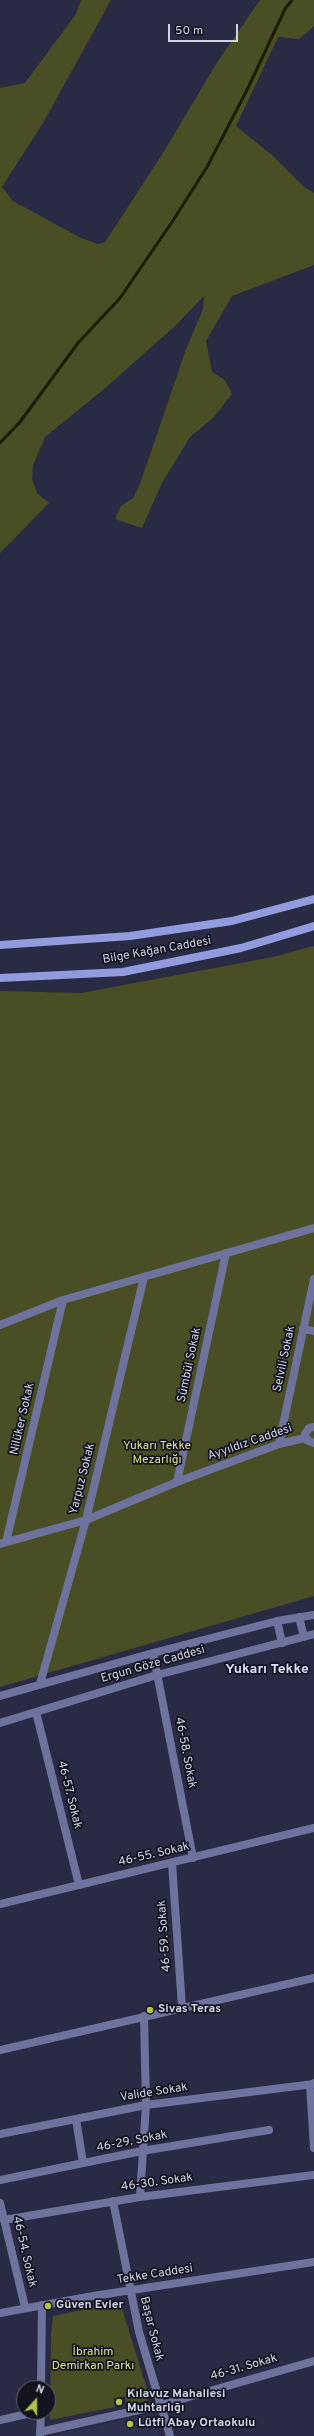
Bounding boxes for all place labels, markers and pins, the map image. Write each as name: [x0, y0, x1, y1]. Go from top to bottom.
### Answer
place label: Sivas Teras: [158, 2003, 221, 2017]
marker: Sivas Teras: [145, 2005, 155, 2015]
place label: Güven Evler: [56, 2299, 123, 2313]
marker: Güven Evler: [43, 2301, 53, 2311]
place label: Kılavuz Mahallesi Muhtarlığı: [127, 2388, 225, 2416]
marker: Kılavuz Mahallesi Muhtarlığı: [114, 2397, 124, 2407]
place label: Lütfi Abay Ortaokulu: [138, 2417, 255, 2431]
marker: Lütfi Abay Ortaokulu: [125, 2419, 135, 2429]

